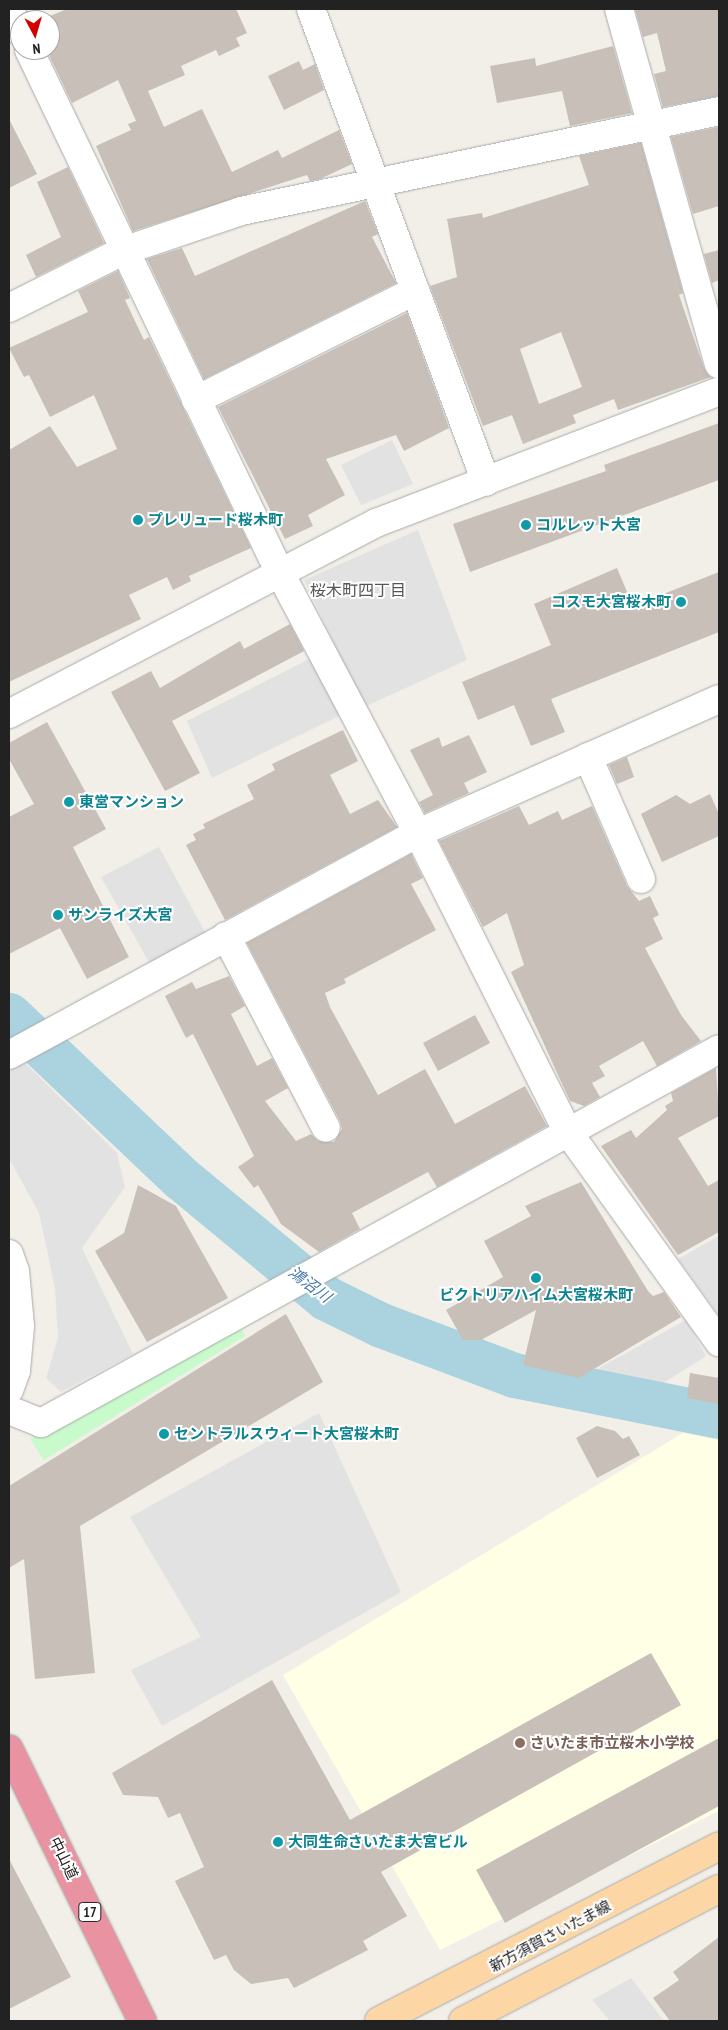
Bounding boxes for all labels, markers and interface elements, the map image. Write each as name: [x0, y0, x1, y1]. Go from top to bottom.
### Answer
north arrow: [10, 10, 60, 60]
text: N: [32, 40, 41, 58]
place label: プレリュード桜木町: [148, 511, 283, 529]
marker: プレリュード桜木町: [132, 514, 144, 526]
place label: コルレット大宮: [536, 516, 641, 534]
marker: コルレット大宮: [520, 519, 532, 531]
district label: 桜木町四丁目: [310, 580, 406, 600]
place label: コスモ大宮桜木町: [551, 593, 671, 611]
marker: コスモ大宮桜木町: [675, 596, 687, 608]
place label: 東営マンション: [79, 793, 184, 811]
marker: 東営マンション: [63, 796, 75, 808]
place label: サンライズ大宮: [68, 906, 173, 924]
marker: サンライズ大宮: [52, 909, 64, 921]
water label: 鴻沼川: [285, 1262, 335, 1306]
marker: ビクトリアハイム大宮桜木町: [530, 1272, 542, 1284]
place label: ビクトリアハイム大宮桜木町: [439, 1286, 633, 1304]
place label: セントラルスウィート大宮桜木町: [174, 1425, 399, 1443]
marker: セントラルスウィート大宮桜木町: [158, 1428, 170, 1440]
place label: さいたま市立桜木小学校: [530, 1734, 695, 1752]
marker: さいたま市立桜木小学校: [514, 1737, 526, 1749]
place label: 大同生命さいたま大宮ビル: [288, 1833, 468, 1851]
street label: 中山道: [46, 1834, 82, 1882]
marker: 大同生命さいたま大宮ビル: [272, 1836, 284, 1848]
street label: 新方須賀さいたま線: [486, 1896, 614, 1976]
road number: 17: [78, 1900, 102, 1924]

